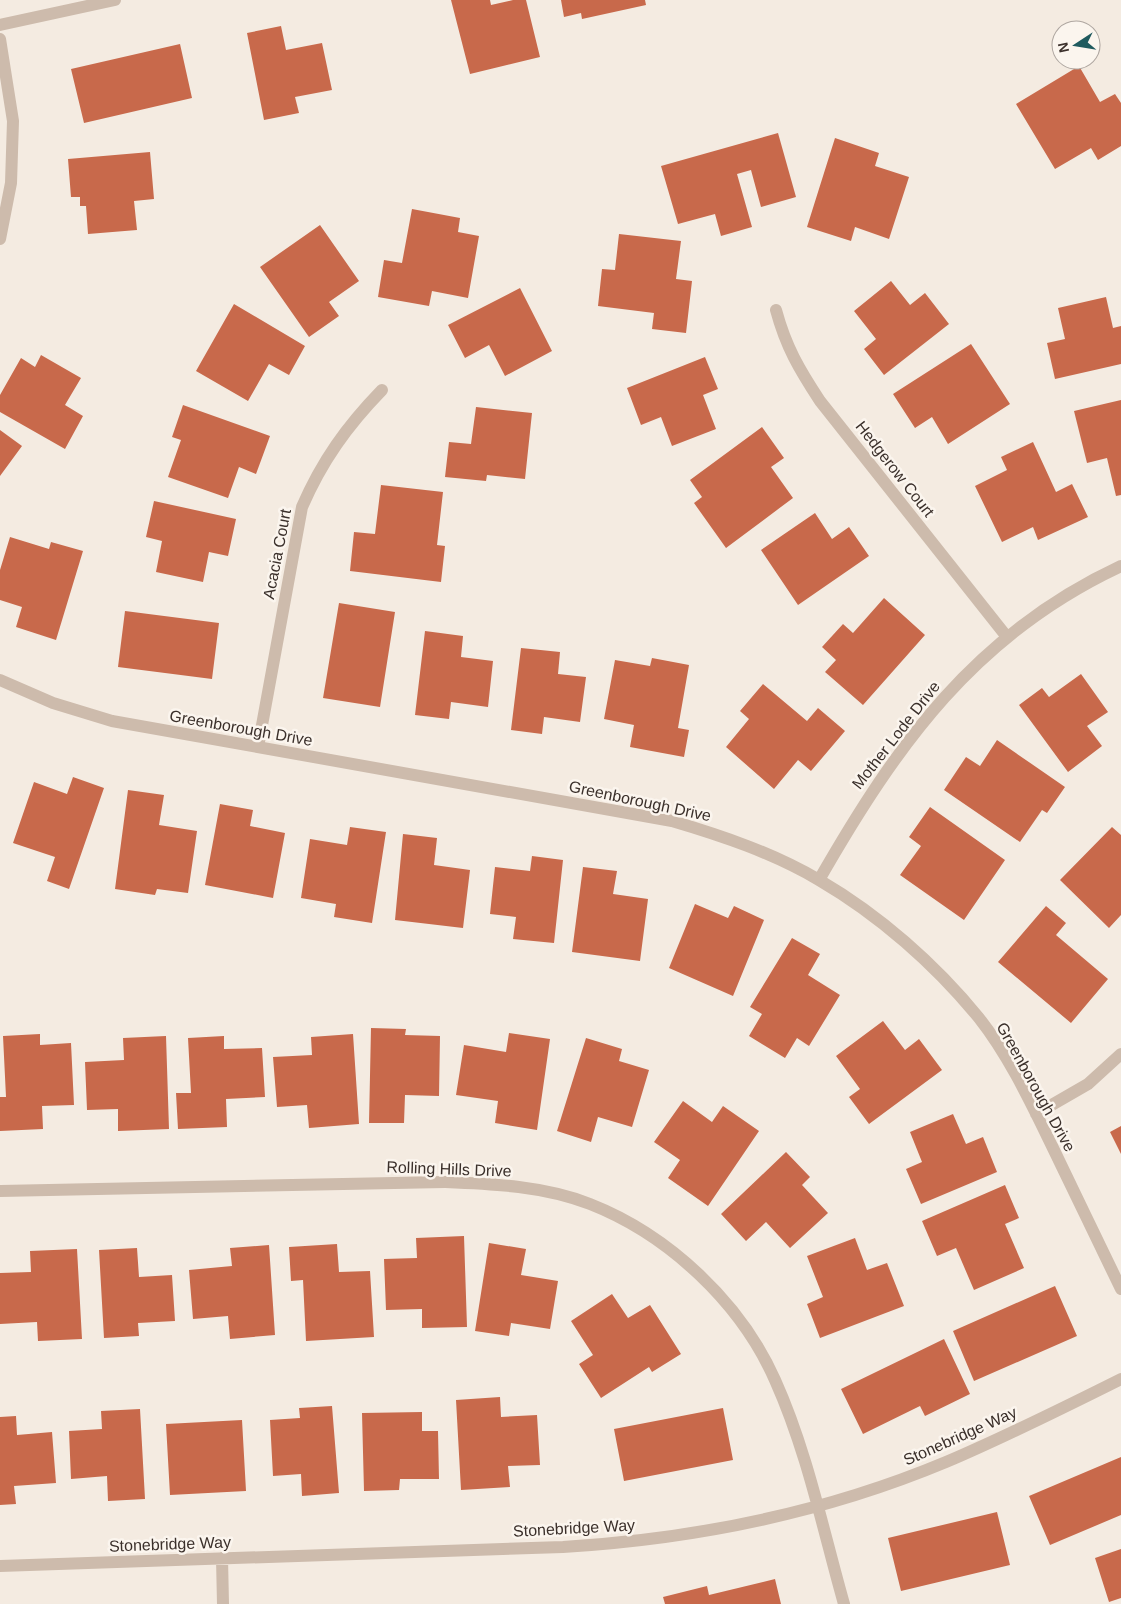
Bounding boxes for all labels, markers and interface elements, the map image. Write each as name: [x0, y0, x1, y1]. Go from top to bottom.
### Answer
north arrow: [1051, 20, 1101, 70]
text: N: [1054, 41, 1072, 54]
street label: Hedgerow Court: [852, 418, 938, 521]
street label: Acacia Court: [260, 507, 294, 601]
street label: Mother Lode Drive: [849, 678, 943, 792]
street label: Greenborough Drive: [168, 707, 314, 749]
street label: Greenborough Drive: [567, 778, 713, 824]
street label: Greenborough Drive: [993, 1019, 1079, 1155]
street label: Rolling Hills Drive: [386, 1158, 512, 1180]
street label: Stonebridge Way: [901, 1403, 1019, 1469]
street label: Stonebridge Way: [513, 1516, 635, 1540]
street label: Stonebridge Way: [109, 1533, 231, 1555]

